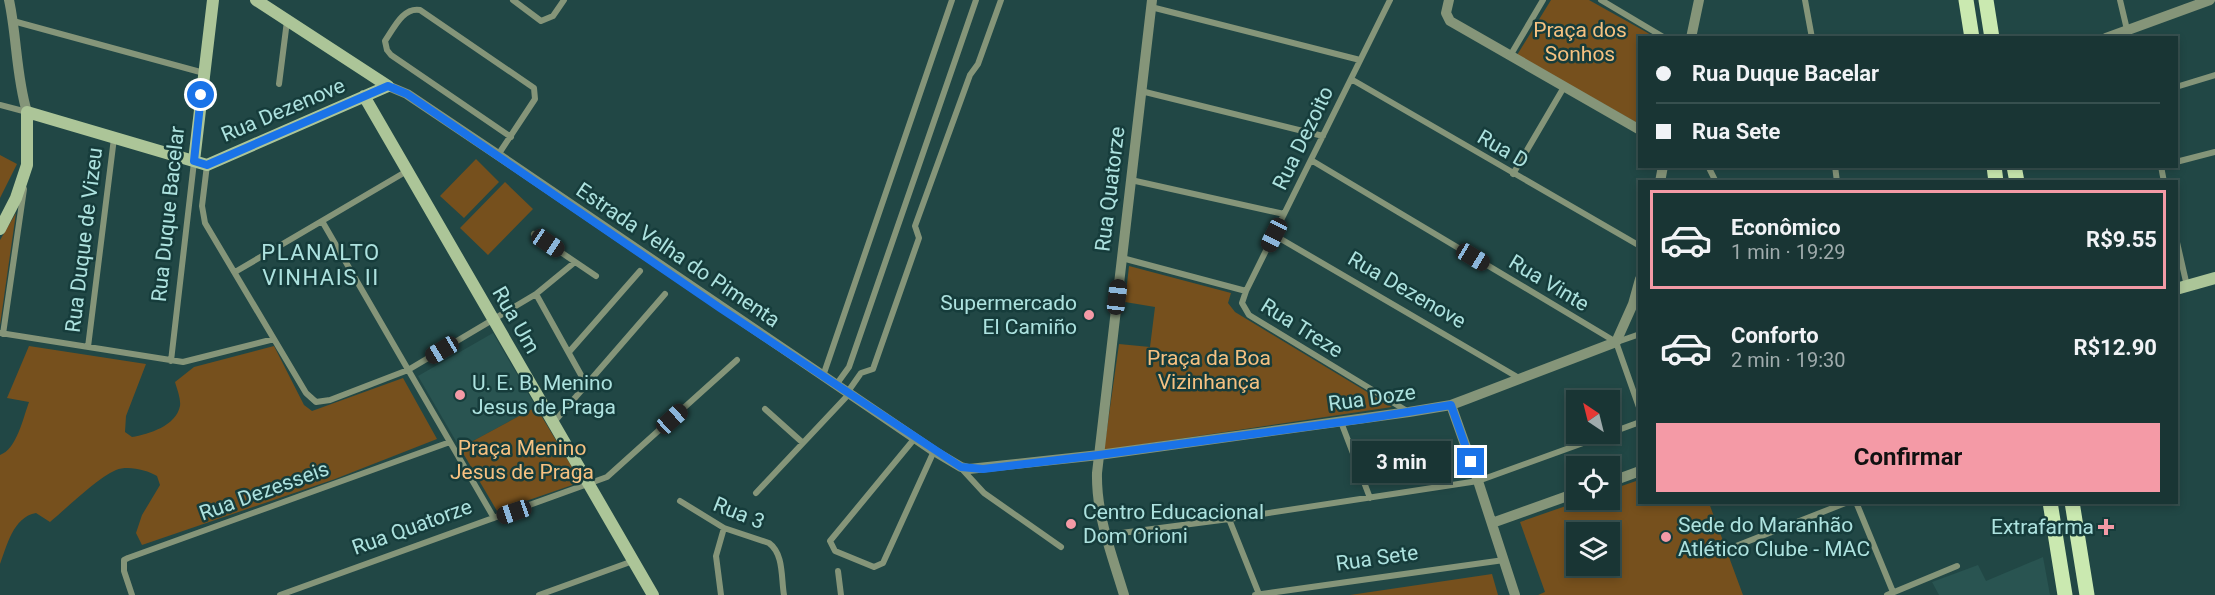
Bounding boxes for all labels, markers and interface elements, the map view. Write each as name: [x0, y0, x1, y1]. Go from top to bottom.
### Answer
park label: Praça dos Sonhos: [1533, 18, 1627, 66]
text: Rua Duque Bacelar: [1692, 61, 1879, 86]
street label: Rua Dezenove: [218, 73, 348, 147]
route start: [187, 81, 214, 108]
street label: Rua Dezoito: [1268, 82, 1338, 194]
text: Rua Sete: [1692, 119, 1780, 144]
street label: Rua Duque Bacelar: [147, 125, 189, 303]
street label: Rua Quatorze: [1090, 125, 1130, 253]
street label: Rua D: [1473, 125, 1533, 173]
street label: Rua Duque de Vizeu: [61, 146, 107, 334]
street label: Estrada Velha do Pimenta: [572, 178, 784, 332]
icon: car: [1659, 213, 1713, 267]
car: [1258, 215, 1290, 255]
text: Econômico: [1731, 215, 1841, 240]
car: [528, 225, 568, 261]
text: R$9.55: [2086, 227, 2157, 252]
district label: PLANALTO VINHAIS II: [261, 240, 381, 290]
car: [1453, 240, 1493, 274]
text: 1 min · 19:29: [1731, 240, 1846, 264]
street label: Rua Dezenove: [1344, 247, 1470, 333]
street label: Rua Vinte: [1505, 250, 1593, 316]
car: [1106, 278, 1128, 316]
street label: Rua Um: [487, 282, 545, 358]
place label: Supermercado El Camiño: [940, 291, 1077, 339]
street label: Rua Treze: [1257, 293, 1347, 363]
marker: Supermercado El Camiño: [1082, 308, 1096, 322]
icon: car: [1659, 321, 1713, 375]
text: Conforto: [1731, 323, 1819, 348]
car: [422, 333, 462, 367]
text: R$12.90: [2073, 335, 2157, 360]
park label: Praça da Boa Vizinhança: [1147, 346, 1271, 394]
text: 2 min · 19:30: [1731, 348, 1846, 372]
place label: U. E. B. Menino Jesus de Praga: [472, 371, 616, 419]
street label: Rua Doze: [1327, 380, 1417, 416]
marker: U. E. B. Menino Jesus de Praga: [453, 388, 467, 402]
north arrow: [1566, 390, 1620, 444]
map controls: [1566, 390, 1620, 576]
car: [653, 400, 691, 438]
button: Confirmar: [1656, 423, 2160, 492]
park label: Praça Menino Jesus de Praga: [450, 436, 594, 484]
callout: 3 min: [1351, 441, 1450, 483]
route end: [1457, 448, 1484, 475]
text: 3 min: [1376, 450, 1427, 474]
street label: Rua Dezesseis: [196, 456, 332, 526]
button: locate: [1566, 456, 1620, 510]
street label: Rua 3: [710, 492, 768, 534]
street label: Rua Quatorze: [349, 494, 475, 560]
car: [494, 498, 534, 526]
place label: Centro Educacional Dom Orioni: [1083, 500, 1264, 548]
place label: Sede do Maranhão Atlético Clube - MAC: [1678, 513, 1870, 561]
place label: Extrafarma: [1991, 515, 2094, 539]
marker: Centro Educacional Dom Orioni: [1064, 517, 1078, 531]
marker: Extrafarma: [2099, 520, 2113, 534]
button: layers: [1566, 522, 1620, 576]
marker: Sede do Maranhão Atlético Clube - MAC: [1659, 530, 1673, 544]
street label: Rua Sete: [1334, 540, 1420, 576]

